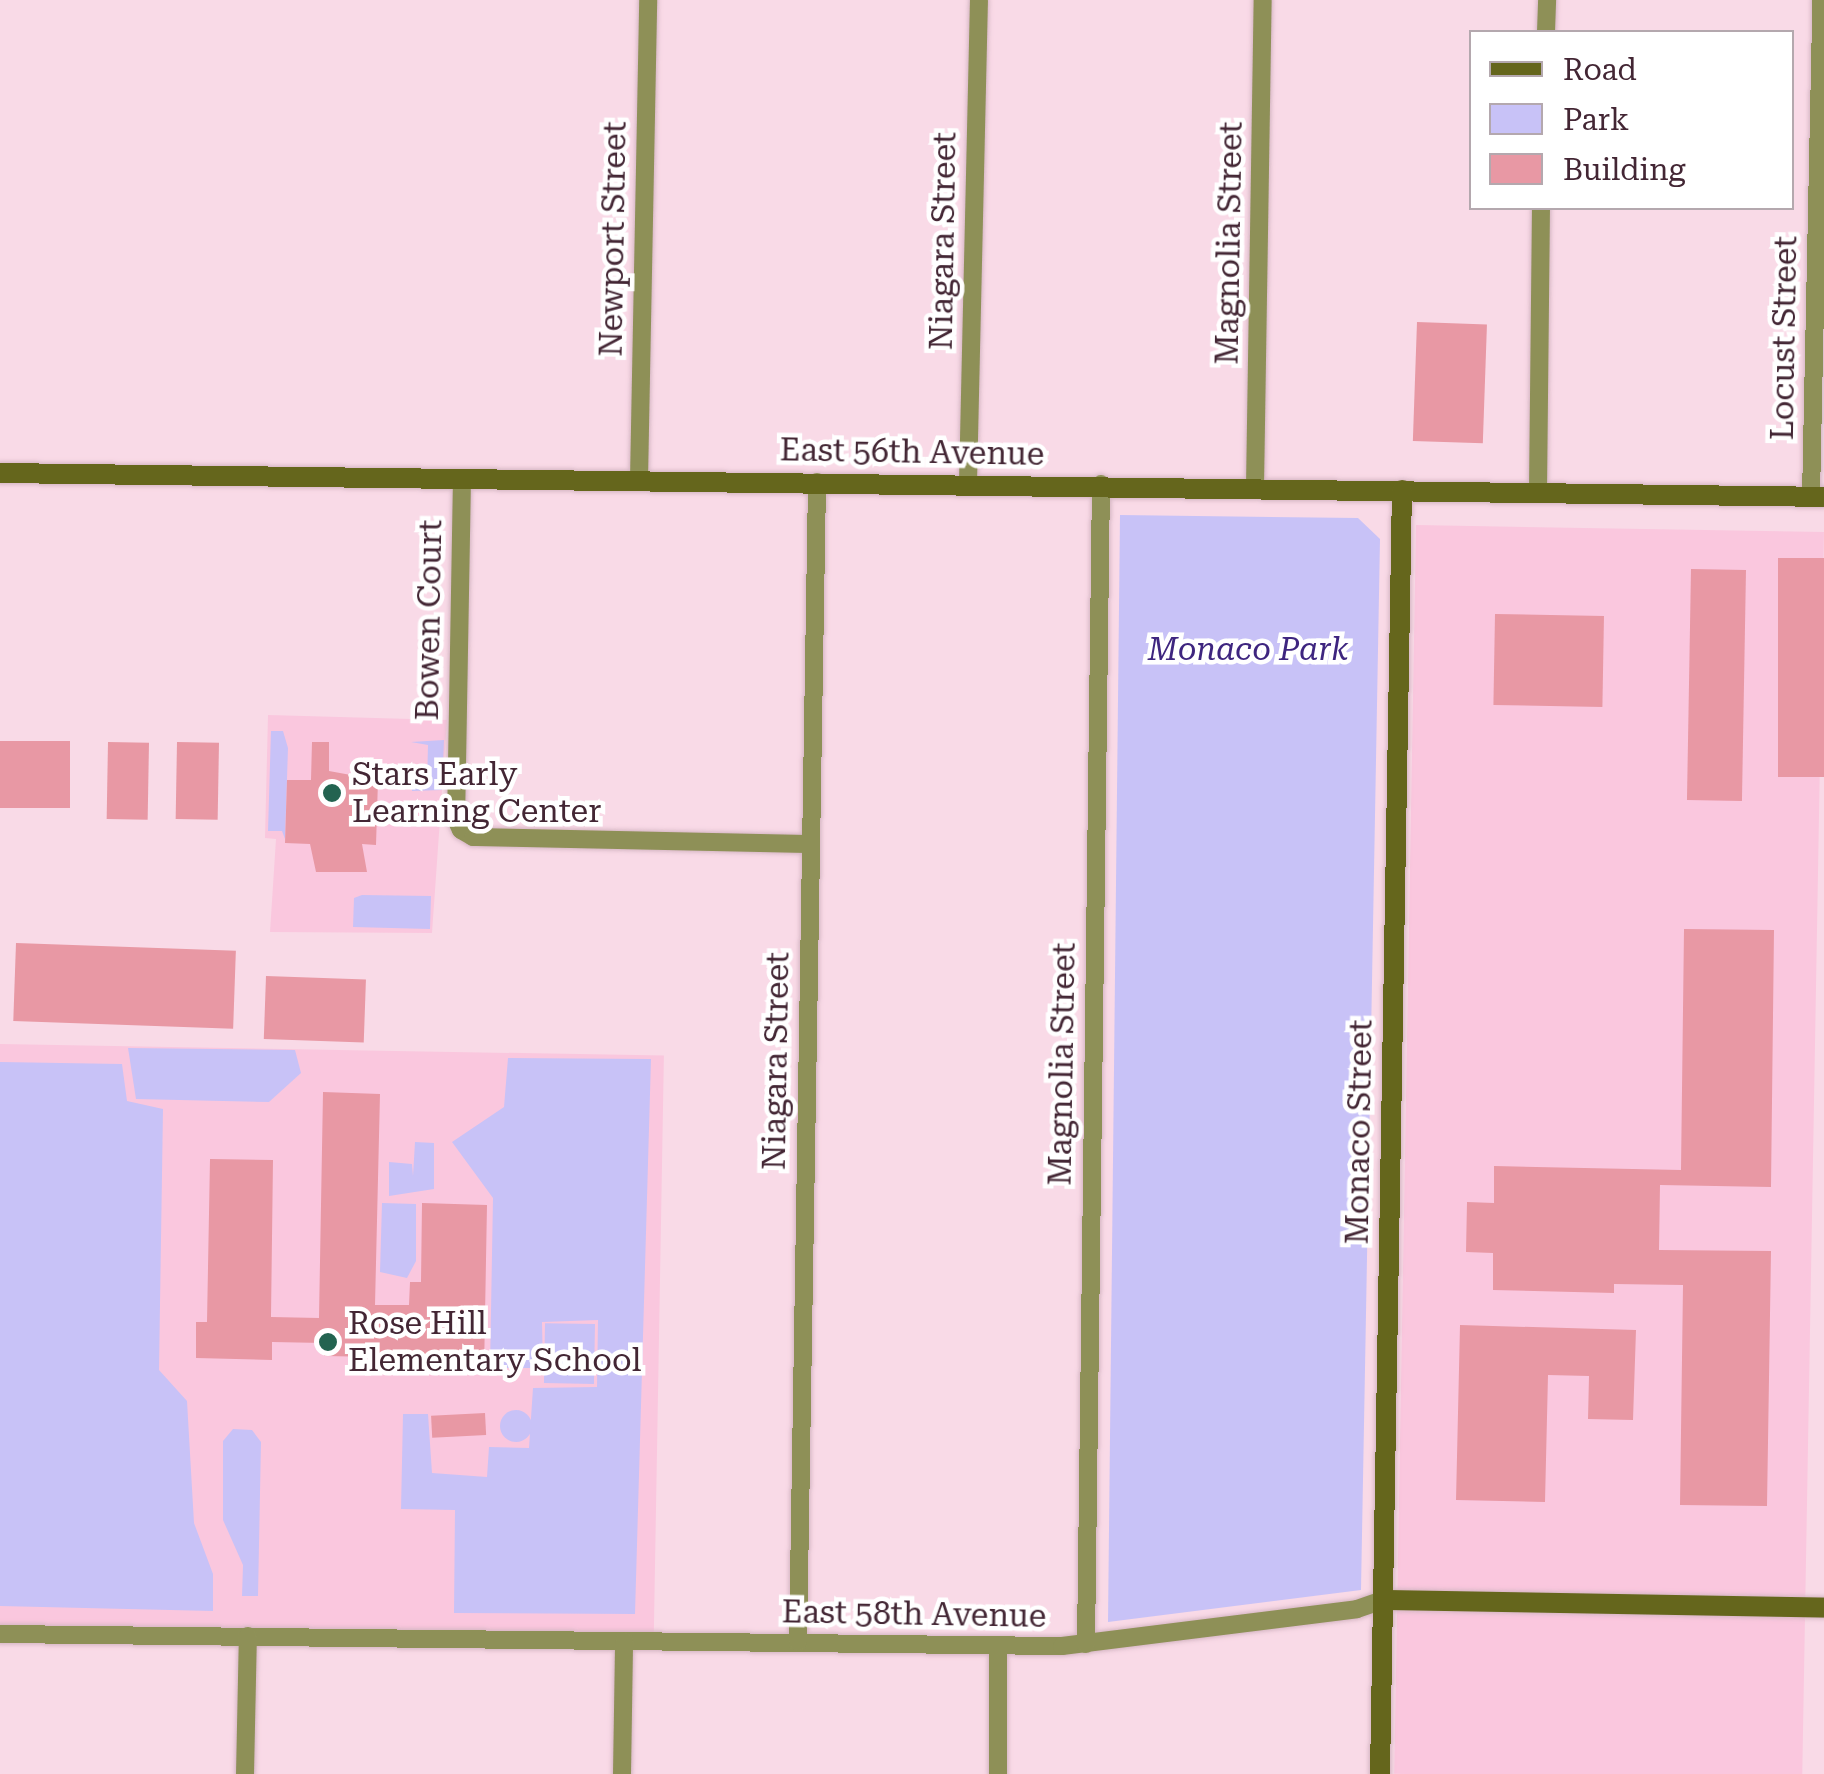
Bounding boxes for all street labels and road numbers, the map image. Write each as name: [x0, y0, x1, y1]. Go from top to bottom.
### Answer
street label: Newport Street: [592, 121, 634, 357]
street label: Magnolia Street: [1208, 121, 1250, 365]
street label: Niagara Street: [922, 132, 964, 350]
street label: Locust Street: [1763, 235, 1805, 441]
street label: East 56th Avenue: [779, 430, 1045, 474]
street label: Bowen Court: [408, 519, 450, 721]
street label: Magnolia Street: [1041, 942, 1083, 1186]
street label: Niagara Street: [755, 952, 797, 1170]
street label: Monaco Street: [1338, 1019, 1380, 1245]
street label: East 58th Avenue: [781, 1592, 1047, 1636]

